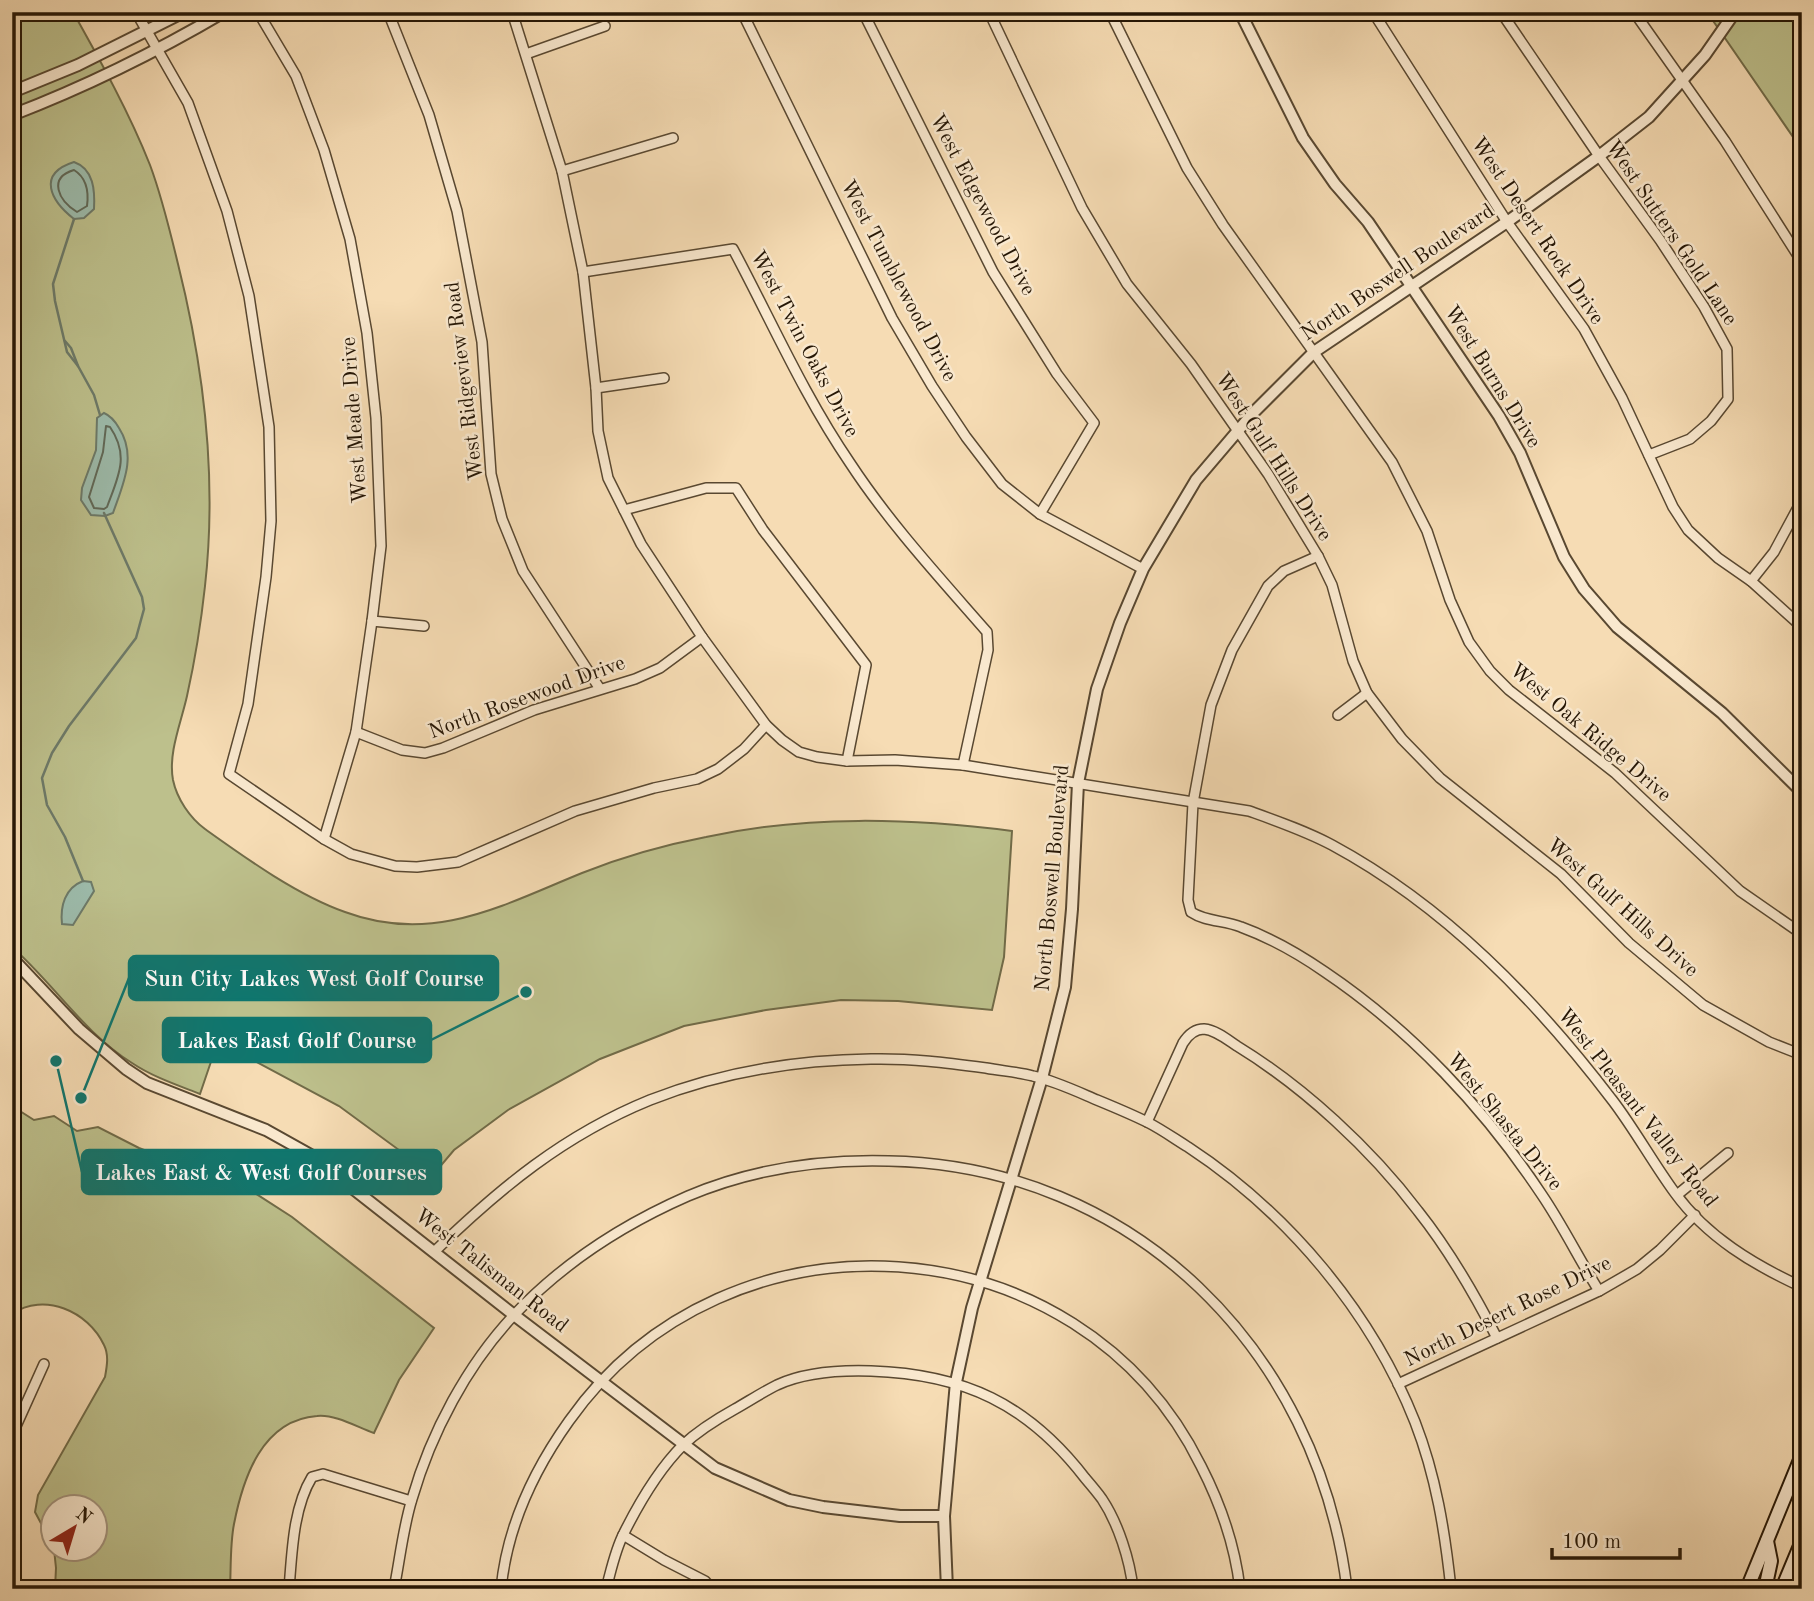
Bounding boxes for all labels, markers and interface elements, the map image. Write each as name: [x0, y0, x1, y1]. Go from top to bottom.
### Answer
street label: West Edgewood Drive: [925, 111, 1039, 299]
street label: West Desert Rock Drive: [1467, 134, 1607, 328]
street label: West Sutters Gold Lane: [1601, 137, 1741, 329]
street label: West Tumblewood Drive: [836, 177, 960, 385]
street label: North Boswell Boulevard: [1298, 201, 1498, 345]
street label: West Twin Oaks Drive: [746, 247, 862, 441]
street label: West Ridgeview Road: [442, 280, 488, 482]
street label: West Burns Drive: [1440, 302, 1544, 452]
street label: West Meade Drive: [339, 336, 371, 504]
street label: West Gulf Hills Drive: [1211, 369, 1335, 545]
street label: North Rosewood Drive: [426, 653, 628, 743]
street label: West Oak Ridge Drive: [1505, 660, 1675, 806]
street label: North Boswell Boulevard: [1033, 764, 1073, 992]
street label: West Gulf Hills Drive: [1542, 835, 1702, 981]
callout: Sun City Lakes West Golf Course: [129, 956, 498, 1000]
text: Sun City Lakes West Golf Course: [144, 968, 484, 991]
street label: West Pleasant Valley Road: [1553, 1005, 1721, 1211]
callout: Lakes East Golf Course: [163, 1018, 431, 1062]
text: Lakes East Golf Course: [177, 1030, 417, 1053]
street label: West Shasta Drive: [1442, 1049, 1566, 1195]
callout: Lakes East & West Golf Courses: [82, 1150, 441, 1194]
text: Lakes East & West Golf Courses: [95, 1162, 427, 1185]
street label: West Talisman Road: [410, 1205, 572, 1337]
street label: North Desert Rose Drive: [1401, 1253, 1615, 1371]
north arrow: [38, 1492, 108, 1562]
text: N: [71, 1505, 95, 1529]
scale bar: [1552, 1517, 1679, 1561]
text: 100 m: [1562, 1532, 1621, 1553]

